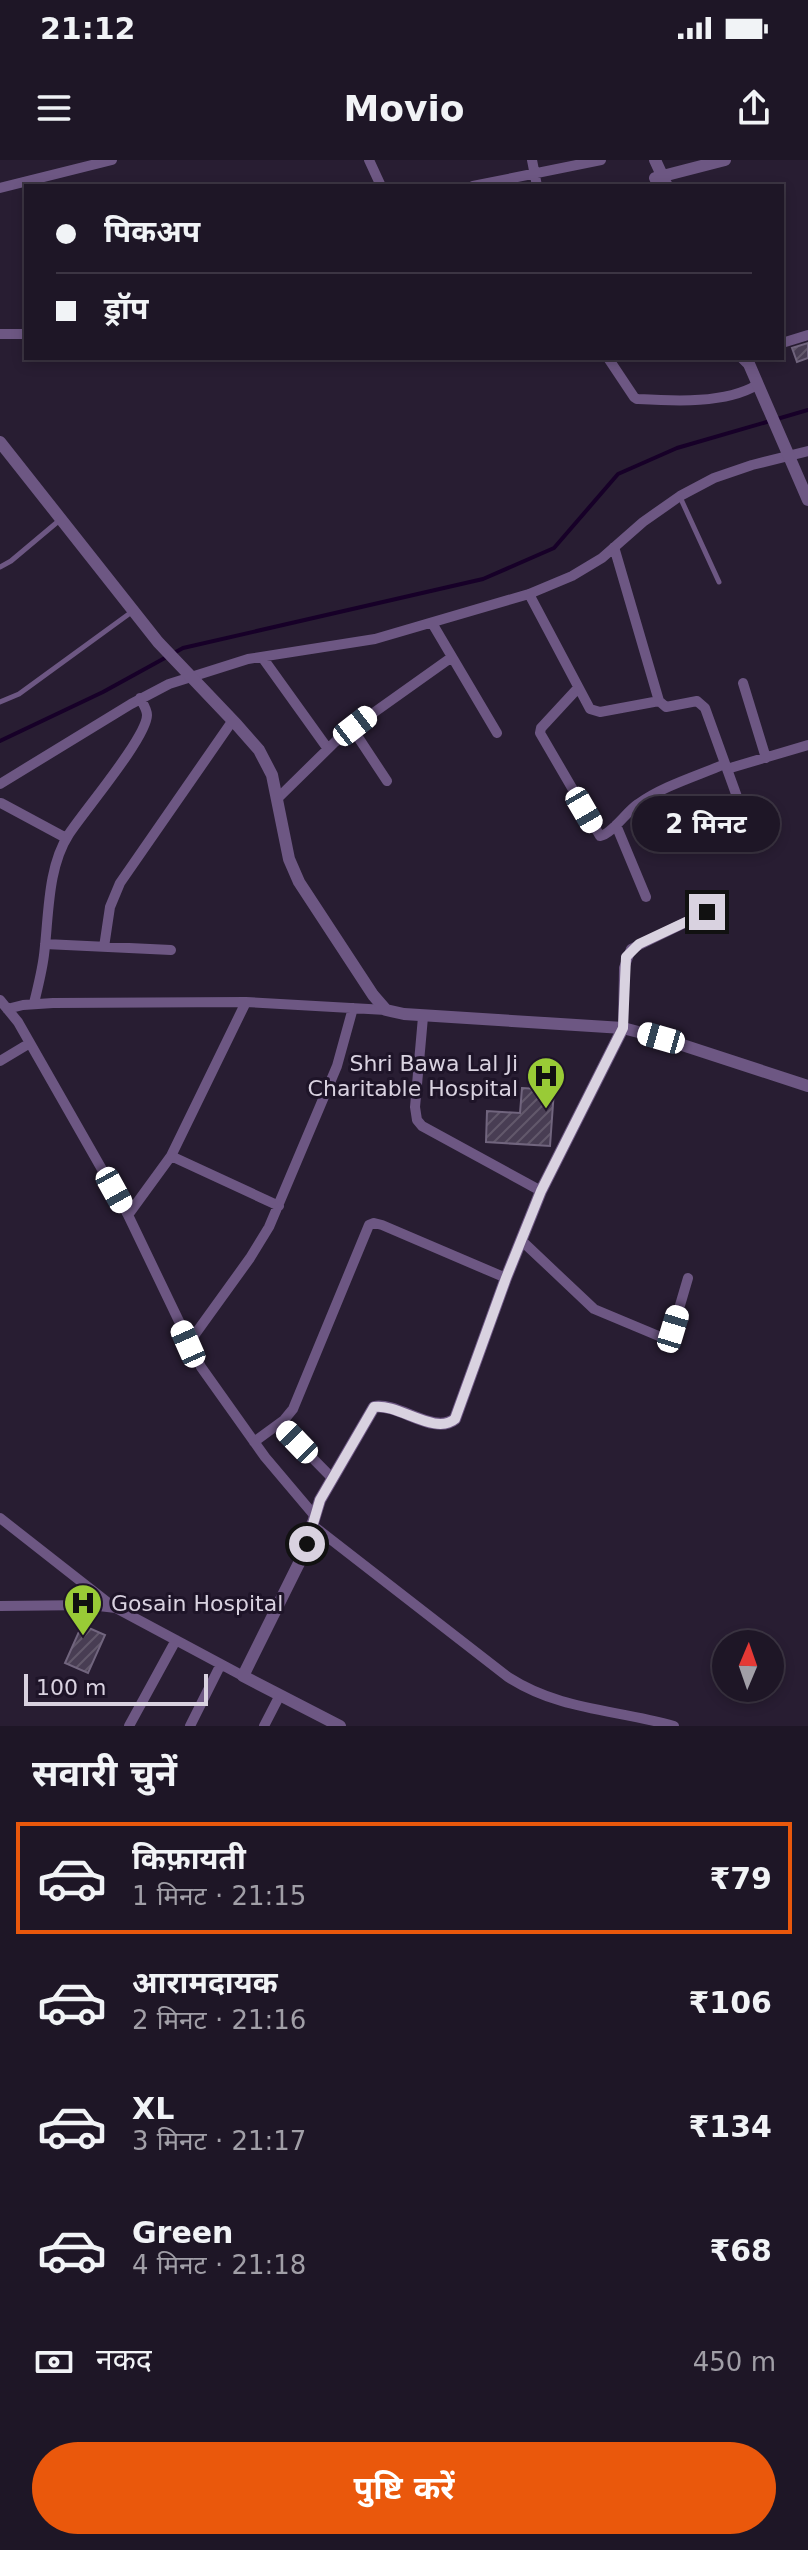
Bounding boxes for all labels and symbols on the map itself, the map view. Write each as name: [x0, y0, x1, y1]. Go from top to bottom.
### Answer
car: [329, 702, 381, 750]
car: [562, 783, 606, 837]
callout: 2 मिनट: [633, 796, 781, 852]
route end: [689, 894, 725, 930]
car: [635, 1020, 687, 1056]
place label: Shri Bawa Lal Ji Charitable Hospital: [308, 1051, 518, 1101]
hospital icon: Shri Bawa Lal Ji Charitable Hospital: [525, 1055, 567, 1110]
car: [92, 1163, 136, 1217]
car: [655, 1303, 691, 1355]
car: [167, 1317, 209, 1371]
car: [272, 1416, 322, 1468]
route start: [289, 1526, 325, 1562]
hospital icon: Gosain Hospital: [62, 1582, 104, 1637]
place label: Gosain Hospital: [111, 1591, 283, 1616]
north arrow: [712, 1630, 784, 1702]
scale bar: [24, 1670, 208, 1706]

